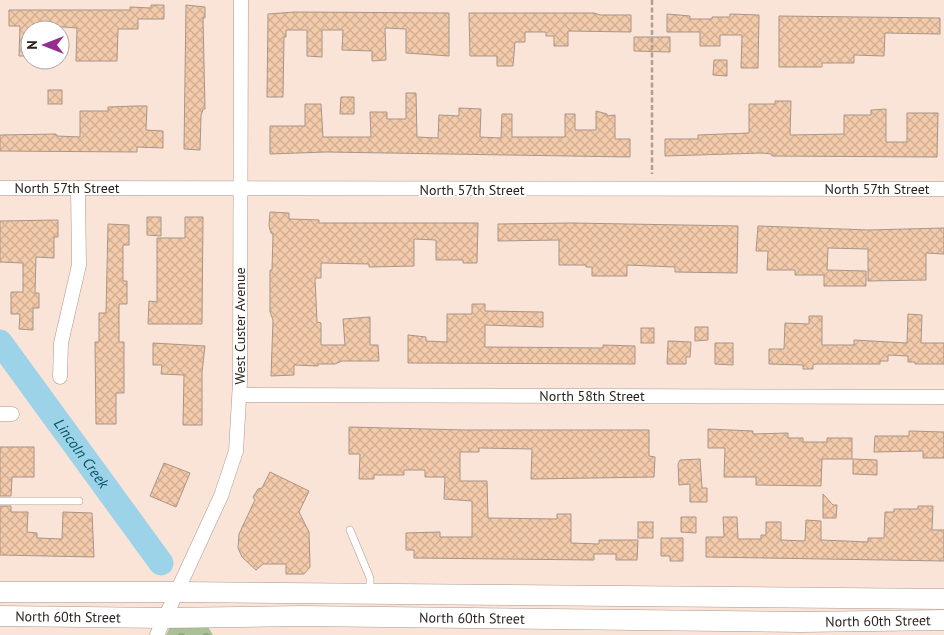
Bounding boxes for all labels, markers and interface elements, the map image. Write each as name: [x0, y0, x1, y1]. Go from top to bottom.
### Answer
north arrow: [20, 20, 70, 70]
text: N: [23, 40, 41, 50]
street label: North 57th Street: [14, 179, 120, 197]
street label: North 57th Street: [824, 180, 930, 198]
street label: North 57th Street: [419, 181, 525, 199]
street label: West Custer Avenue: [231, 267, 249, 385]
street label: North 58th Street: [539, 387, 645, 405]
water label: Lincoln Creek: [50, 415, 114, 493]
street label: North 60th Street: [15, 607, 121, 626]
street label: North 60th Street: [419, 608, 525, 628]
street label: North 60th Street: [825, 611, 931, 631]

